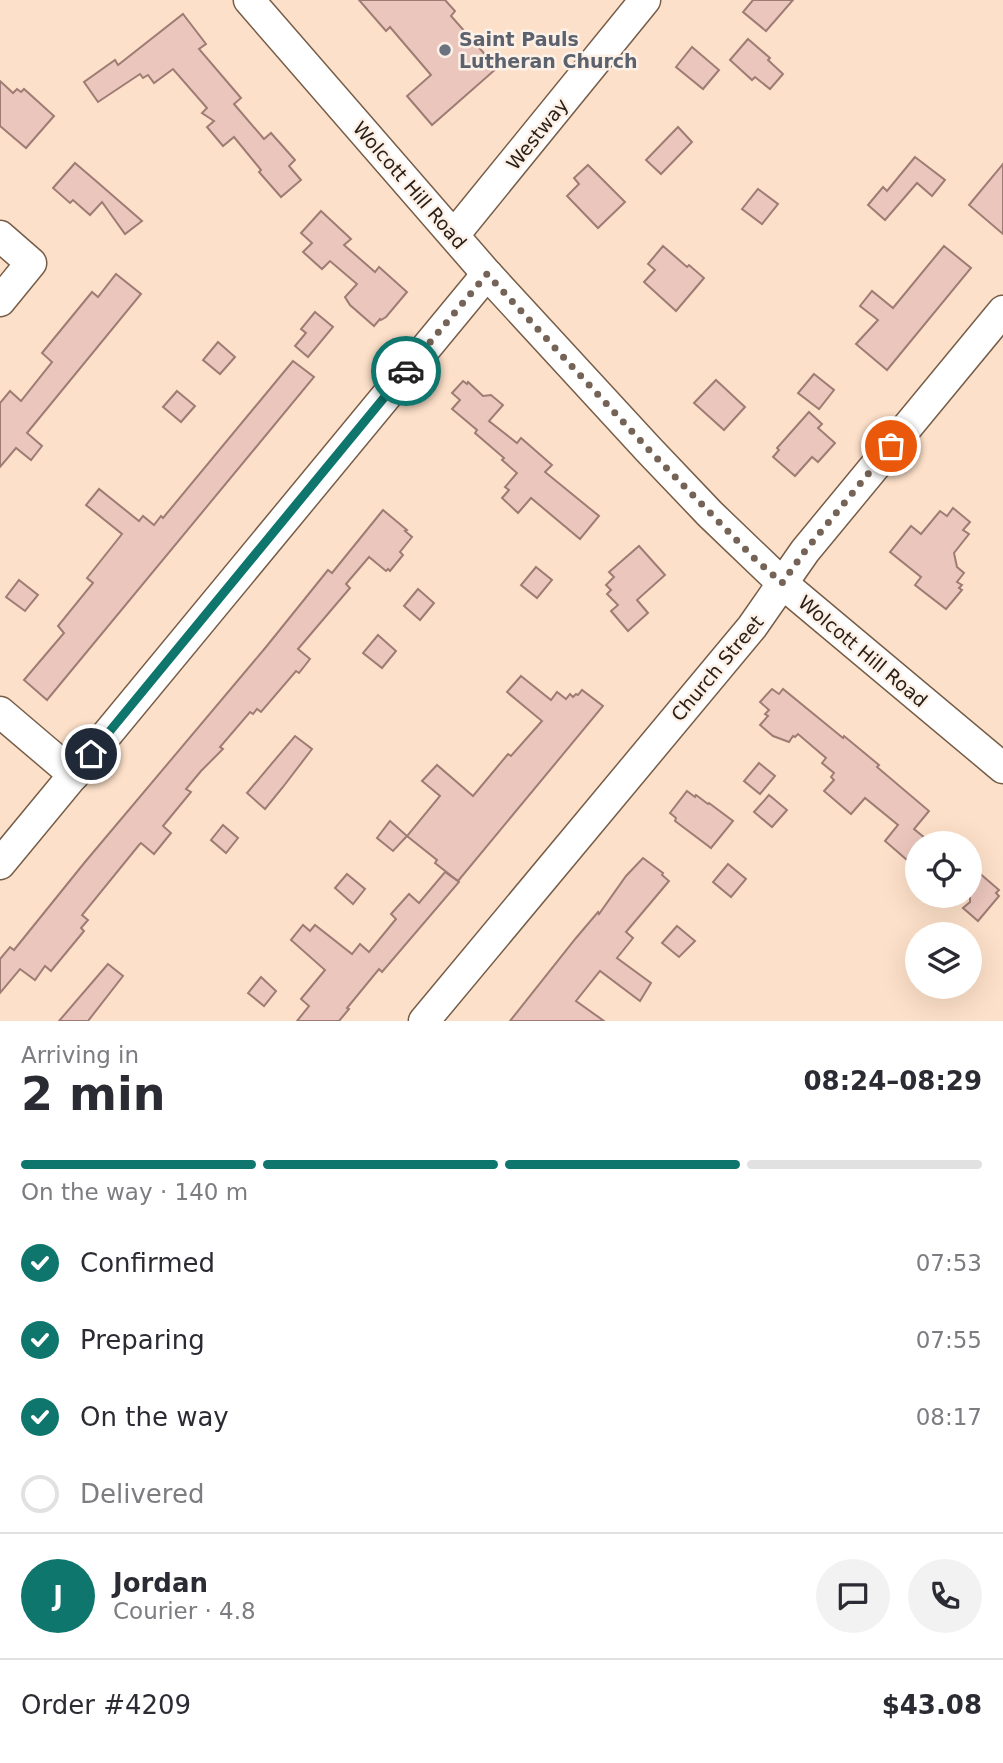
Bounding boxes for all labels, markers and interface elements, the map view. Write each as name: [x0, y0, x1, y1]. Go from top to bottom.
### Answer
place label: Saint Pauls Lutheran Church: [459, 28, 638, 72]
marker: Saint Pauls Lutheran Church: [437, 42, 453, 58]
street label: Westway: [502, 94, 572, 174]
street label: Wolcott Hill Road: [349, 117, 471, 253]
courier: [371, 336, 441, 406]
icon: car: [387, 352, 425, 390]
pin: [861, 416, 921, 476]
icon: bag: [872, 427, 910, 465]
street label: Wolcott Hill Road: [794, 591, 932, 711]
street label: Church Street: [666, 611, 768, 725]
pin: [61, 724, 121, 784]
icon: home: [72, 735, 110, 773]
map controls: [905, 831, 982, 999]
button: locate: [905, 831, 982, 908]
button: layers: [905, 922, 982, 999]
text: Arriving in: [21, 1042, 139, 1068]
text: 08:24–08:29: [803, 1066, 982, 1096]
text: 2 min: [21, 1067, 165, 1121]
text: On the way · 140 m: [21, 1179, 248, 1205]
icon: check: [21, 1244, 59, 1282]
text: Confirmed: [80, 1248, 215, 1278]
text: 07:53: [916, 1250, 982, 1276]
icon: check: [21, 1321, 59, 1359]
text: Preparing: [80, 1325, 205, 1355]
text: 07:55: [916, 1327, 982, 1353]
icon: check: [21, 1398, 59, 1436]
text: On the way: [80, 1402, 229, 1432]
text: 08:17: [916, 1404, 982, 1430]
text: Delivered: [80, 1479, 204, 1509]
button: chat: [816, 1559, 890, 1633]
button: phone: [908, 1559, 982, 1633]
text: Jordan: [113, 1568, 208, 1598]
text: J: [53, 1581, 63, 1611]
text: Courier · 4.8: [113, 1598, 256, 1624]
text: Order #4209: [21, 1690, 191, 1720]
text: $43.08: [882, 1690, 982, 1720]

